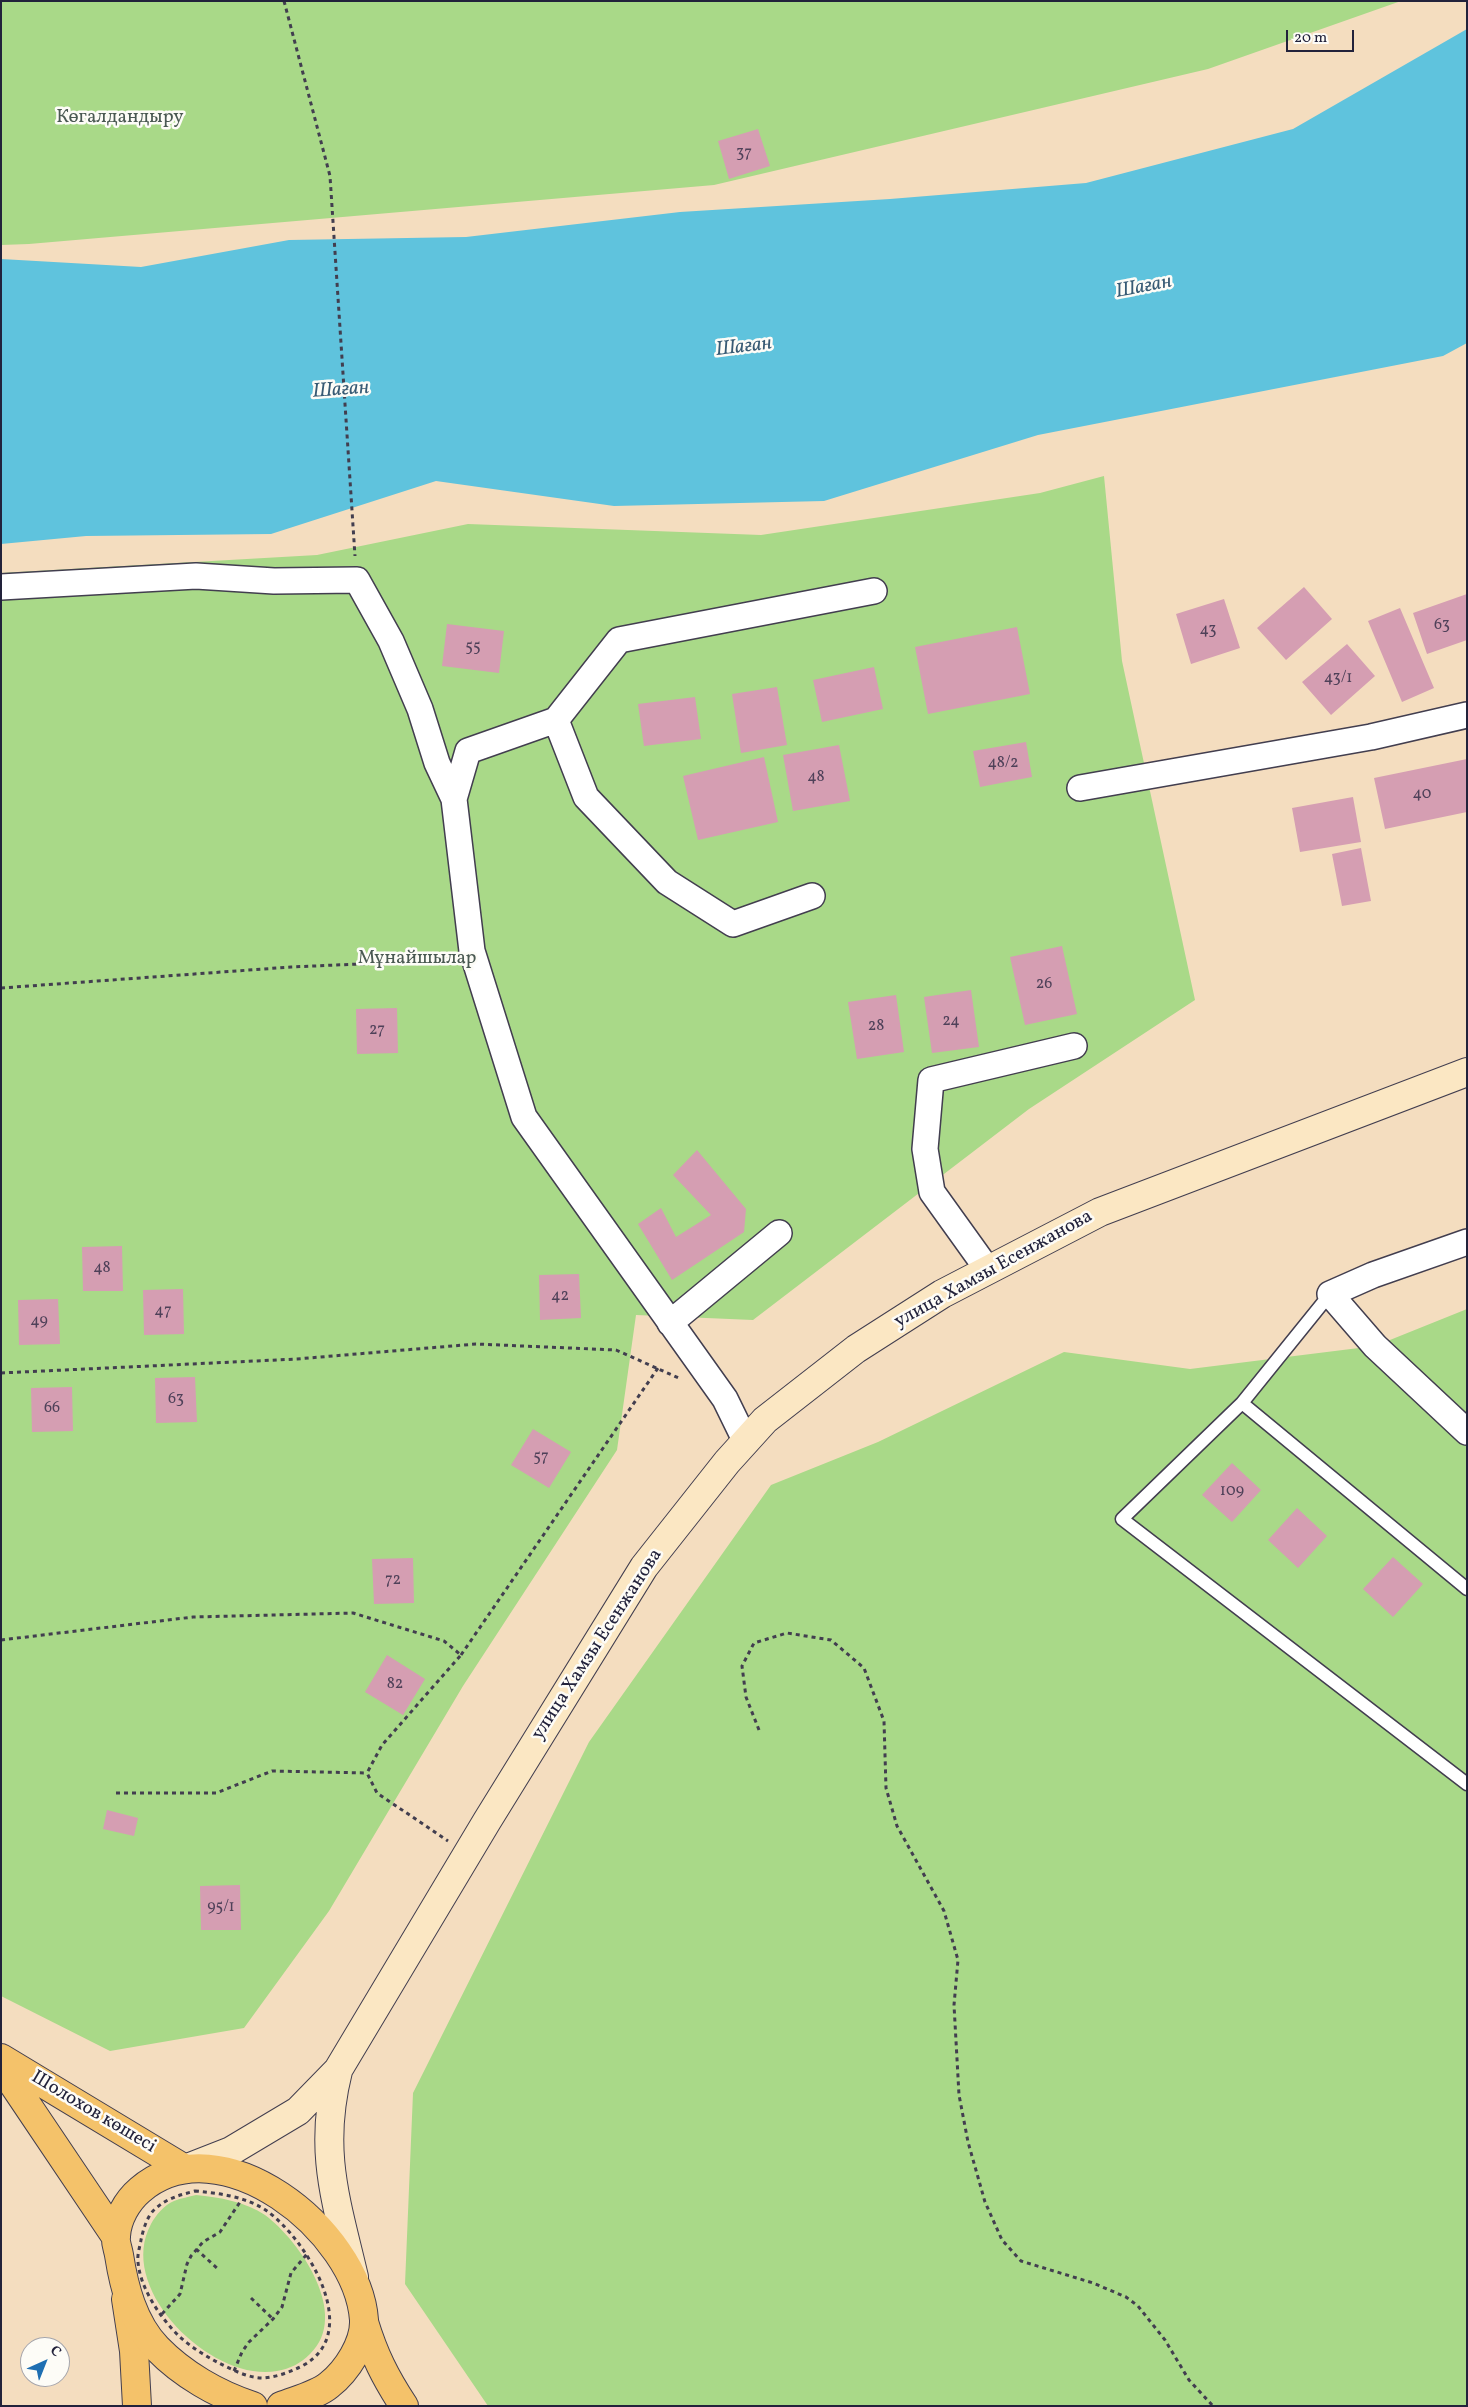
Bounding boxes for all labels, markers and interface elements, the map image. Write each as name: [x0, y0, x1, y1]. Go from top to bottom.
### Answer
scale bar: [1288, 20, 1356, 52]
text: 20 m: [1294, 28, 1327, 49]
park label: Көгалдандыру: [56, 108, 184, 130]
house number: 37: [736, 144, 752, 164]
water label: Шаған: [1114, 271, 1174, 305]
water label: Шаған: [715, 333, 773, 363]
water label: Шаған: [312, 377, 370, 405]
house number: 63: [1434, 616, 1450, 636]
house number: 43: [1199, 621, 1217, 641]
house number: 55: [465, 638, 481, 658]
house number: 43/1: [1324, 669, 1352, 689]
house number: 48/2: [988, 754, 1018, 774]
house number: 48: [807, 768, 825, 788]
house number: 40: [1413, 785, 1431, 805]
park label: Мұнайшылар: [358, 949, 476, 971]
house number: 26: [1036, 975, 1052, 995]
house number: 24: [942, 1012, 960, 1032]
house number: 28: [868, 1017, 884, 1037]
house number: 27: [369, 1021, 385, 1041]
street label: улица Хамзы Есенжанова: [891, 1206, 1097, 1334]
house number: 48: [93, 1259, 111, 1279]
house number: 42: [551, 1287, 569, 1307]
house number: 47: [154, 1302, 172, 1322]
house number: 49: [30, 1312, 48, 1332]
house number: 63: [168, 1390, 184, 1410]
house number: 66: [44, 1399, 60, 1419]
house number: 57: [533, 1448, 549, 1468]
house number: 109: [1220, 1482, 1244, 1502]
street label: улица Хамзы Есенжанова: [528, 1545, 668, 1745]
house number: 72: [385, 1571, 401, 1591]
house number: 82: [387, 1675, 403, 1695]
house number: 95/1: [207, 1898, 235, 1918]
street label: Шолохов көшесі: [27, 2067, 159, 2159]
north arrow: [20, 2337, 70, 2387]
text: С: [45, 2342, 65, 2362]

